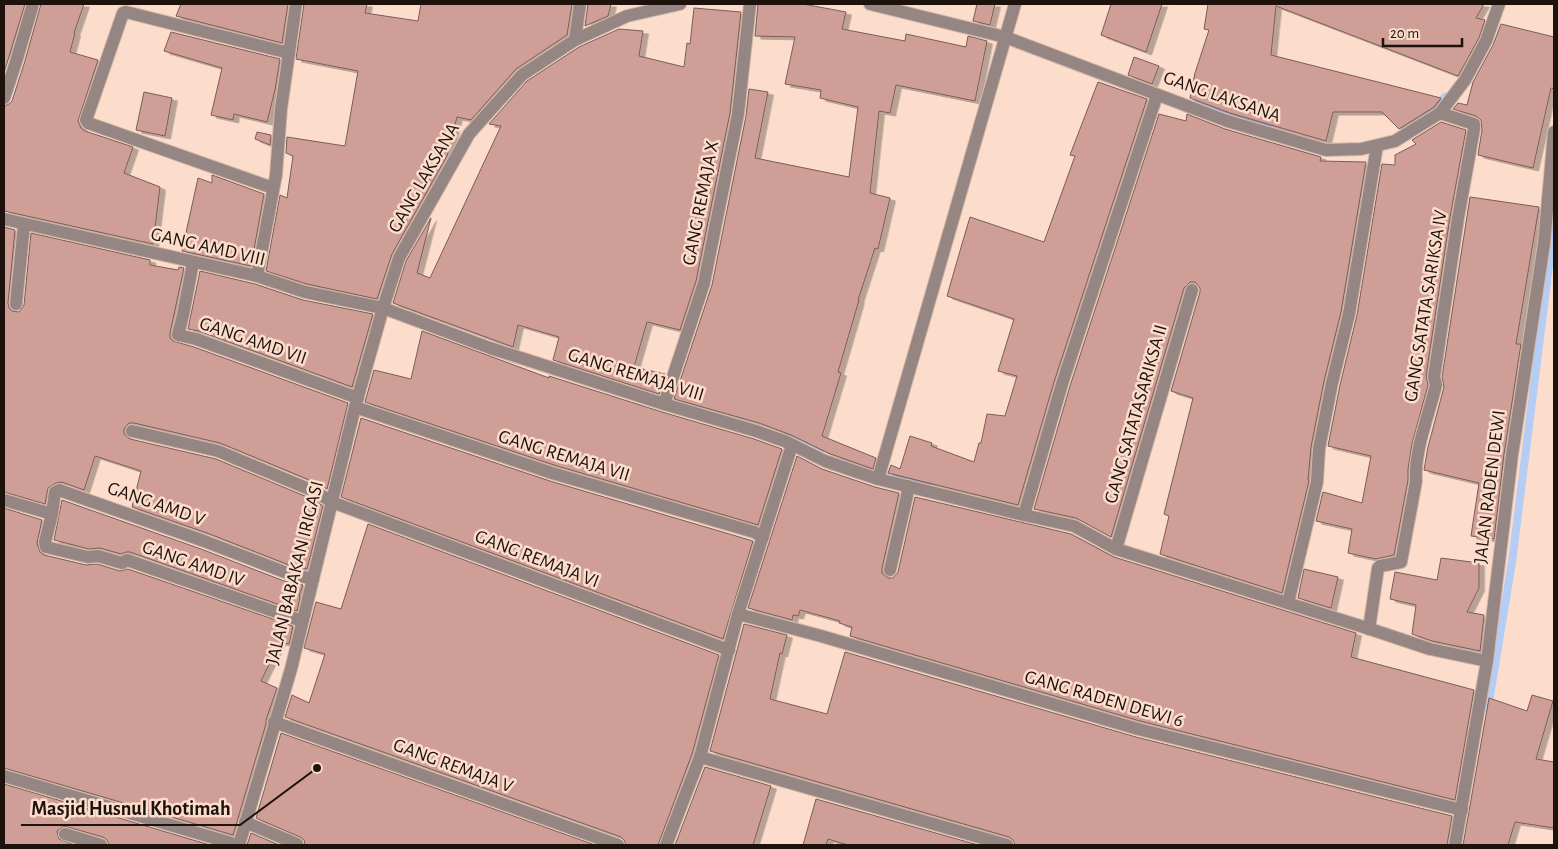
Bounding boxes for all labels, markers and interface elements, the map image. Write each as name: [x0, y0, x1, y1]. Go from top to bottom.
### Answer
scale bar: [1383, 15, 1462, 47]
text: 20 m: [1390, 26, 1419, 41]
street label: GANG LAKSANA: [1161, 68, 1283, 126]
street label: GANG LAKSANA: [385, 120, 463, 236]
street label: GANG REMAJA X: [680, 139, 722, 267]
street label: GANG SATATA SARIKSA IV: [1401, 209, 1451, 403]
street label: GANG AMD VIII: [149, 225, 267, 269]
street label: GANG AMD VII: [197, 314, 309, 368]
street label: GANG SATATASARIKSA II: [1101, 322, 1171, 506]
street label: GANG REMAJA VIII: [566, 345, 706, 405]
street label: JALAN RADEN DEWI: [1471, 409, 1509, 565]
street label: GANG REMAJA VII: [496, 427, 632, 485]
street label: GANG AMD V: [105, 478, 207, 530]
street label: JALAN BABAKAN IRIGASI: [263, 479, 327, 667]
street label: GANG REMAJA VI: [472, 527, 602, 591]
street label: GANG AMD IV: [140, 538, 247, 590]
street label: GANG RADEN DEWI 6: [1022, 667, 1186, 731]
street label: GANG REMAJA V: [391, 736, 516, 797]
callout: Masjid Husnul Khotimah: [21, 790, 240, 825]
text: Masjid Husnul Khotimah: [31, 799, 231, 819]

